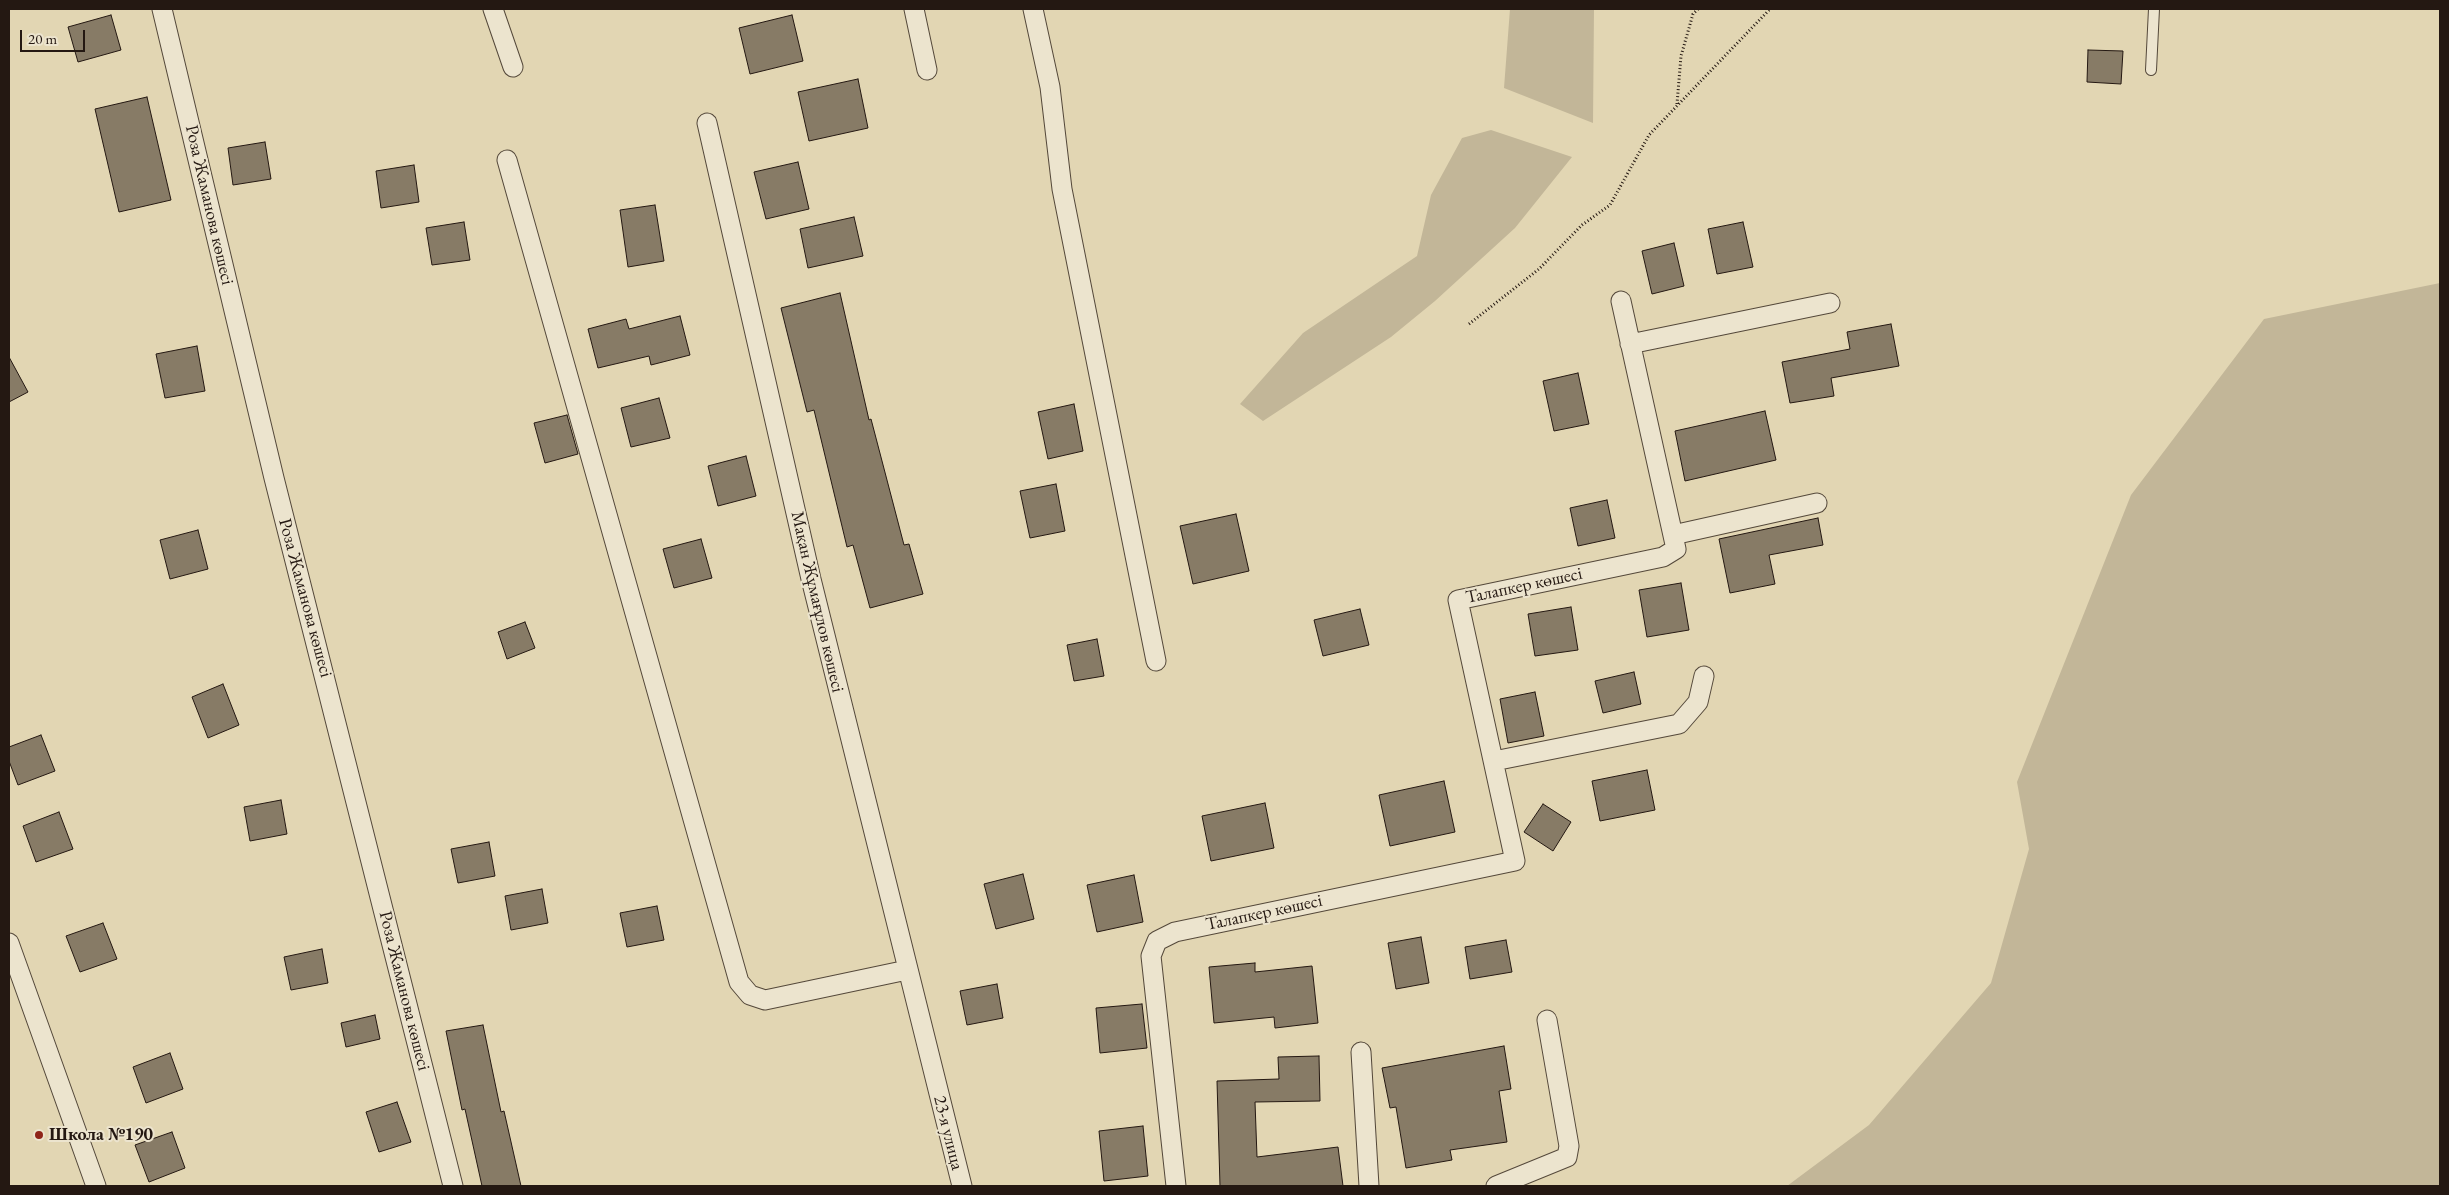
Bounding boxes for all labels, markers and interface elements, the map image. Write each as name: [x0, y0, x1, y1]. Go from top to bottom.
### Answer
scale bar: [22, 20, 88, 52]
text: 20 m: [28, 29, 57, 48]
street label: Роза Жаманова көшесі: [180, 123, 238, 287]
street label: Мақан Жұмағұлов көшесі: [786, 509, 848, 695]
street label: Роза Жаманова көшесі: [273, 516, 337, 680]
street label: Талапкер көшесі: [1464, 563, 1584, 609]
street label: Талапкер көшесі: [1204, 890, 1324, 936]
street label: Роза Жаманова көшесі: [374, 909, 434, 1073]
street label: 23-я улица: [928, 1094, 968, 1172]
place label: Школа №190: [49, 1124, 153, 1146]
marker: Школа №190: [33, 1129, 45, 1141]

